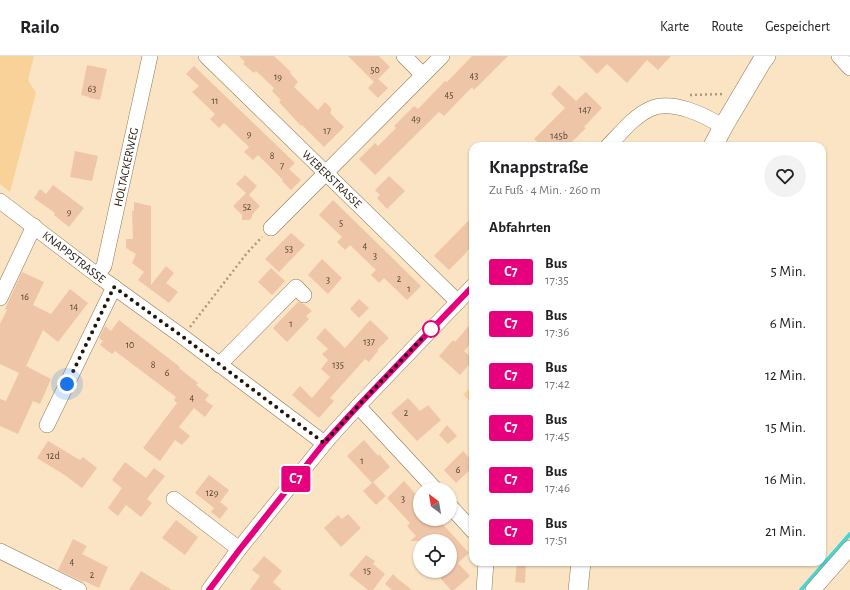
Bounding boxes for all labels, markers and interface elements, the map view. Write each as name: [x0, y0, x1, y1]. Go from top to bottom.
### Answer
text: Railo: [20, 18, 59, 37]
text: Karte: [660, 20, 689, 34]
text: Route: [711, 20, 743, 34]
text: Gespeichert: [765, 20, 830, 34]
house number: 50: [370, 65, 380, 75]
house number: 43: [470, 71, 478, 81]
house number: 19: [274, 72, 282, 82]
house number: 63: [88, 84, 96, 94]
house number: 45: [445, 90, 454, 100]
house number: 11: [212, 96, 218, 106]
house number: 147: [579, 105, 591, 115]
house number: 49: [411, 114, 421, 124]
street label: HOLTACKERWEG: [112, 126, 140, 208]
house number: 17: [323, 126, 331, 136]
house number: 9: [247, 129, 252, 139]
house number: 145b: [550, 131, 568, 141]
street label: WEBERSTRASSE: [300, 148, 364, 210]
house number: 8: [270, 151, 275, 161]
button: heart: [764, 155, 806, 197]
text: Knappstraße: [489, 158, 588, 177]
house number: 7: [280, 161, 284, 171]
text: Zu Fuß · 4 Min. · 260 m: [489, 184, 601, 197]
house number: 52: [243, 202, 252, 212]
house number: 9: [67, 207, 72, 217]
house number: 5: [339, 218, 343, 228]
text: Abfahrten: [489, 220, 551, 235]
street label: KNAPPSTRASSE: [40, 229, 108, 285]
house number: 4: [363, 241, 368, 251]
house number: 53: [285, 244, 293, 254]
house number: 3: [373, 251, 377, 261]
text: Bus: [545, 256, 567, 271]
text: 5 Min.: [771, 264, 806, 279]
text: C7: [504, 265, 518, 279]
house number: 2: [397, 274, 402, 284]
text: 17:35: [545, 274, 569, 287]
house number: 3: [326, 275, 330, 285]
house number: 1: [407, 284, 411, 294]
house number: 16: [21, 292, 29, 302]
house number: 14: [70, 302, 78, 312]
text: Bus: [545, 308, 567, 323]
text: 6 Min.: [770, 316, 806, 331]
text: C7: [504, 317, 518, 331]
house number: 1: [289, 319, 293, 329]
unlabelled marker: [422, 320, 440, 338]
text: 17:36: [545, 326, 569, 339]
house number: 137: [363, 337, 375, 347]
house number: 10: [126, 340, 134, 350]
house number: 8: [151, 360, 156, 370]
house number: 135: [332, 360, 344, 370]
text: Bus: [545, 360, 567, 375]
house number: 6: [165, 368, 170, 378]
text: 12 Min.: [765, 368, 806, 383]
text: C7: [504, 369, 518, 383]
your location: [57, 374, 77, 394]
text: 17:42: [545, 378, 570, 391]
house number: 4: [190, 393, 195, 403]
house number: 2: [404, 408, 409, 418]
text: Bus: [545, 412, 567, 427]
text: 15 Min.: [765, 420, 806, 435]
text: C7: [504, 421, 518, 435]
text: 17:45: [545, 430, 570, 443]
house number: 12d: [46, 451, 60, 461]
house number: 1: [360, 456, 364, 466]
text: Bus: [545, 464, 567, 479]
house number: 6: [456, 465, 461, 475]
line badge: C7: [278, 466, 314, 492]
text: C7: [289, 472, 303, 486]
text: 16 Min.: [765, 472, 806, 487]
text: C7: [504, 473, 518, 487]
north arrow: [413, 482, 457, 526]
map controls: [413, 482, 457, 578]
text: 17:46: [545, 482, 570, 495]
house number: 129: [206, 488, 219, 498]
house number: 3: [401, 494, 405, 504]
text: Bus: [545, 516, 567, 531]
text: 21 Min.: [765, 524, 806, 539]
text: C7: [504, 525, 518, 539]
button: locate: [413, 534, 457, 578]
text: 17:51: [545, 534, 568, 547]
house number: 4: [70, 557, 75, 567]
house number: 15: [363, 566, 371, 576]
house number: 2: [90, 570, 95, 580]

